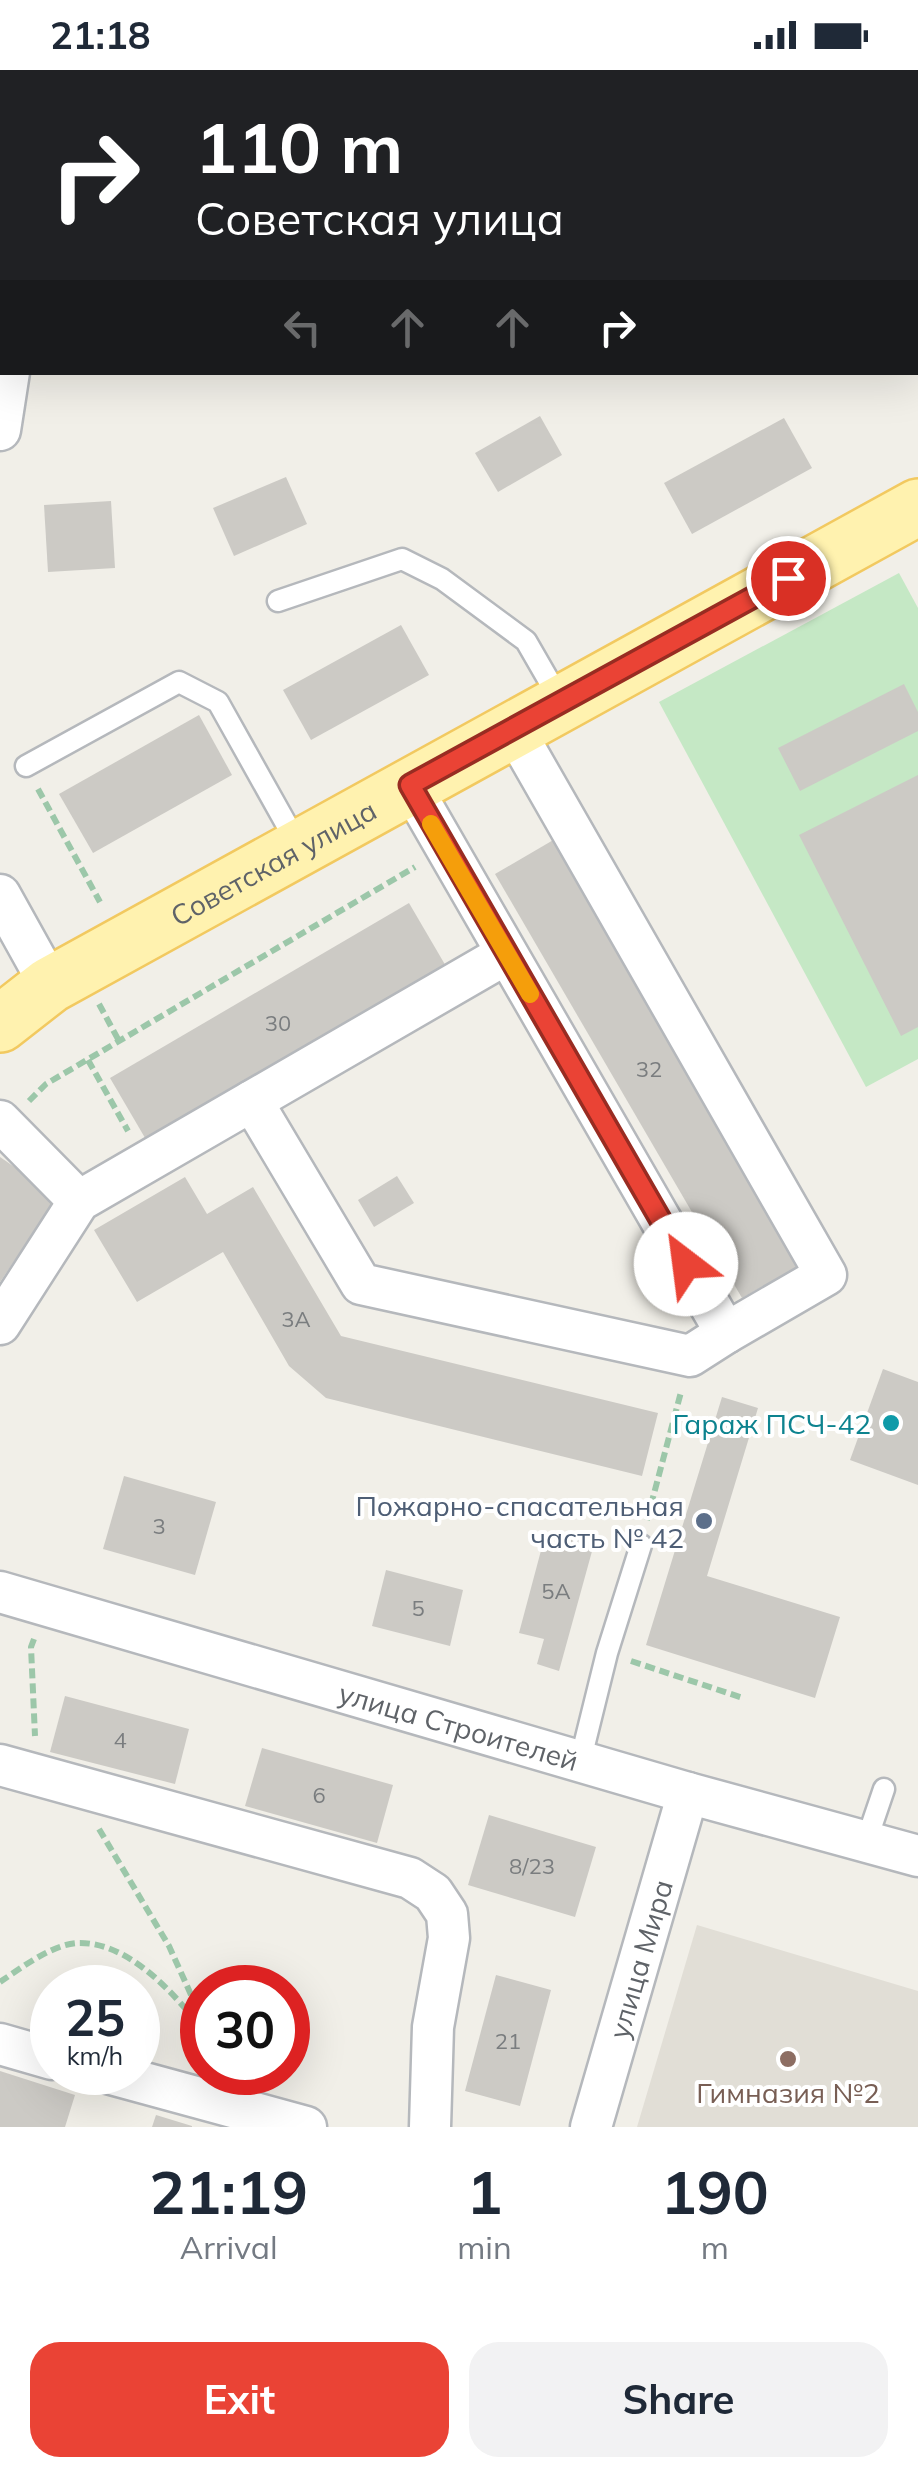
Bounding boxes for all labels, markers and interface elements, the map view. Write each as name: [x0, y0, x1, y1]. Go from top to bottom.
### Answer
text: 21:18: [50, 11, 151, 59]
text: 110 m: [195, 103, 403, 191]
icon: right: [30, 110, 160, 240]
text: Советская улица: [195, 190, 564, 246]
icon: left: [275, 300, 330, 355]
icon: ahead: [380, 300, 435, 355]
icon: ahead: [485, 300, 540, 355]
icon: right: [590, 300, 645, 355]
pin: [746, 536, 831, 621]
icon: arrive: [761, 551, 816, 606]
street label: Советская улица: [164, 791, 382, 933]
house number: 30: [265, 1009, 291, 1037]
house number: 32: [636, 1055, 662, 1083]
position arrow: [634, 1212, 738, 1316]
house number: 3А: [281, 1305, 311, 1333]
place label: Гараж ПСЧ-42: [673, 1406, 871, 1441]
marker: Гараж ПСЧ-42: [880, 1412, 902, 1434]
place label: Пожарно-спасательная часть № 42: [355, 1488, 684, 1555]
marker: Пожарно-спасательная часть № 42: [693, 1510, 715, 1532]
house number: 3: [152, 1512, 166, 1540]
house number: 5А: [541, 1577, 571, 1605]
house number: 5: [411, 1594, 425, 1622]
street label: улица Строителей: [335, 1675, 583, 1778]
house number: 4: [113, 1726, 127, 1754]
house number: 6: [312, 1781, 326, 1809]
house number: 8/23: [509, 1852, 555, 1880]
street label: улица Мира: [600, 1875, 679, 2042]
speed limit sign: 30: [180, 1965, 310, 2095]
text: 25: [65, 1986, 125, 2049]
house number: 21: [495, 2027, 521, 2055]
text: km/h: [67, 2040, 123, 2071]
marker: Гимназия №2: [777, 2048, 799, 2070]
place label: Гимназия №2: [696, 2075, 880, 2110]
text: 21:19: [149, 2154, 308, 2229]
text: 1: [466, 2154, 502, 2229]
text: 190: [661, 2154, 769, 2229]
text: Arrival: [180, 2227, 278, 2267]
text: min: [457, 2227, 512, 2267]
text: m: [701, 2227, 729, 2267]
button: Exit: [30, 2342, 449, 2457]
button: Share: [469, 2342, 888, 2457]

